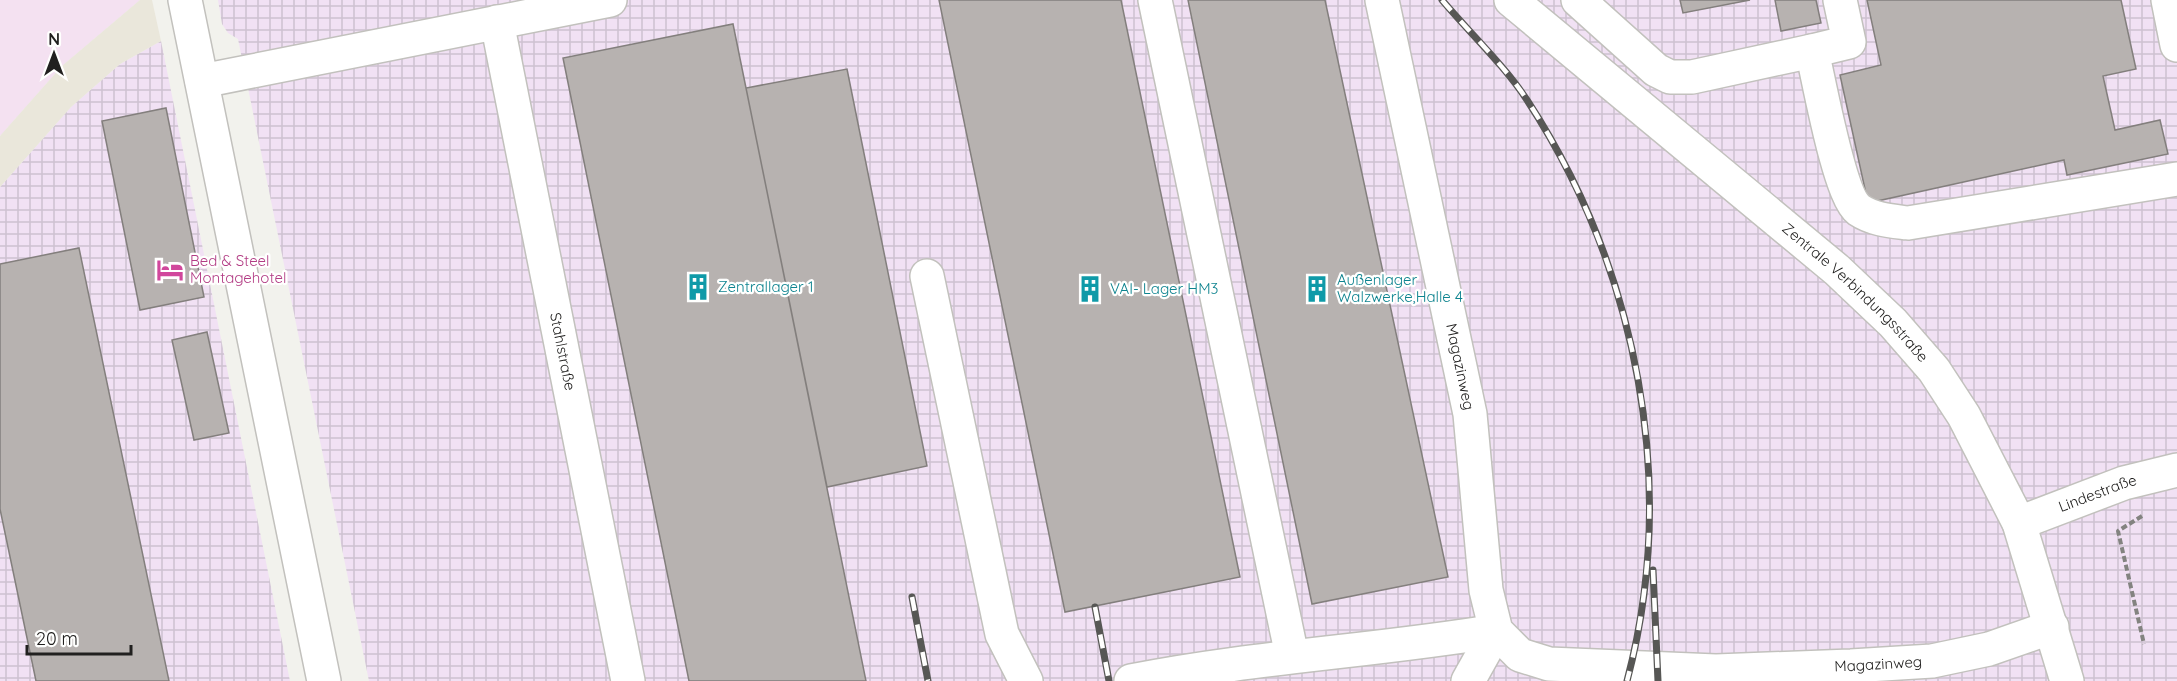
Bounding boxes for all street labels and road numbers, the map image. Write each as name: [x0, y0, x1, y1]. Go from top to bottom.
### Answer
street label: Zentrale Verbindungsstraße: [1778, 219, 1933, 366]
street label: Stahlstraße: [546, 311, 580, 392]
street label: Magazinweg: [1442, 322, 1479, 412]
street label: Lindestraße: [2056, 470, 2138, 516]
street label: Magazinweg: [1834, 652, 1923, 676]

